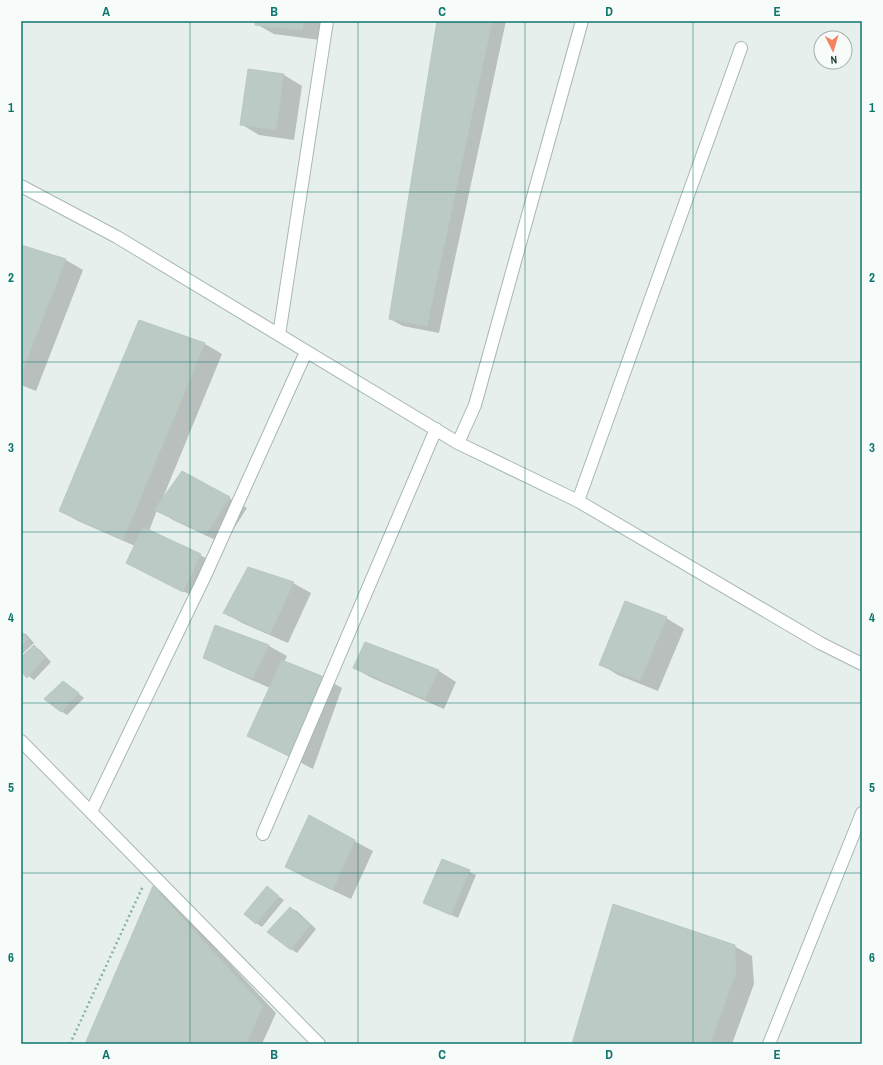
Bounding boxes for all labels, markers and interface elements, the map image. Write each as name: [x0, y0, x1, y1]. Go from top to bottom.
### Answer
text: A: [102, 3, 110, 20]
text: B: [270, 3, 278, 20]
text: C: [438, 3, 446, 20]
text: D: [605, 3, 613, 20]
text: E: [773, 3, 781, 20]
north arrow: [813, 30, 853, 70]
text: N: [830, 53, 838, 67]
text: 1: [8, 99, 14, 116]
text: 1: [869, 99, 875, 116]
text: 2: [8, 269, 14, 286]
text: 2: [869, 269, 875, 286]
text: 3: [8, 439, 14, 456]
text: 3: [869, 439, 875, 456]
text: 4: [8, 609, 14, 626]
text: 4: [869, 609, 875, 626]
text: 5: [8, 779, 14, 796]
text: 5: [869, 779, 875, 796]
text: 6: [8, 949, 14, 966]
text: 6: [869, 949, 875, 966]
text: A: [102, 1046, 110, 1063]
text: B: [270, 1046, 278, 1063]
text: C: [438, 1046, 446, 1063]
text: D: [605, 1046, 613, 1063]
text: E: [773, 1046, 781, 1063]

